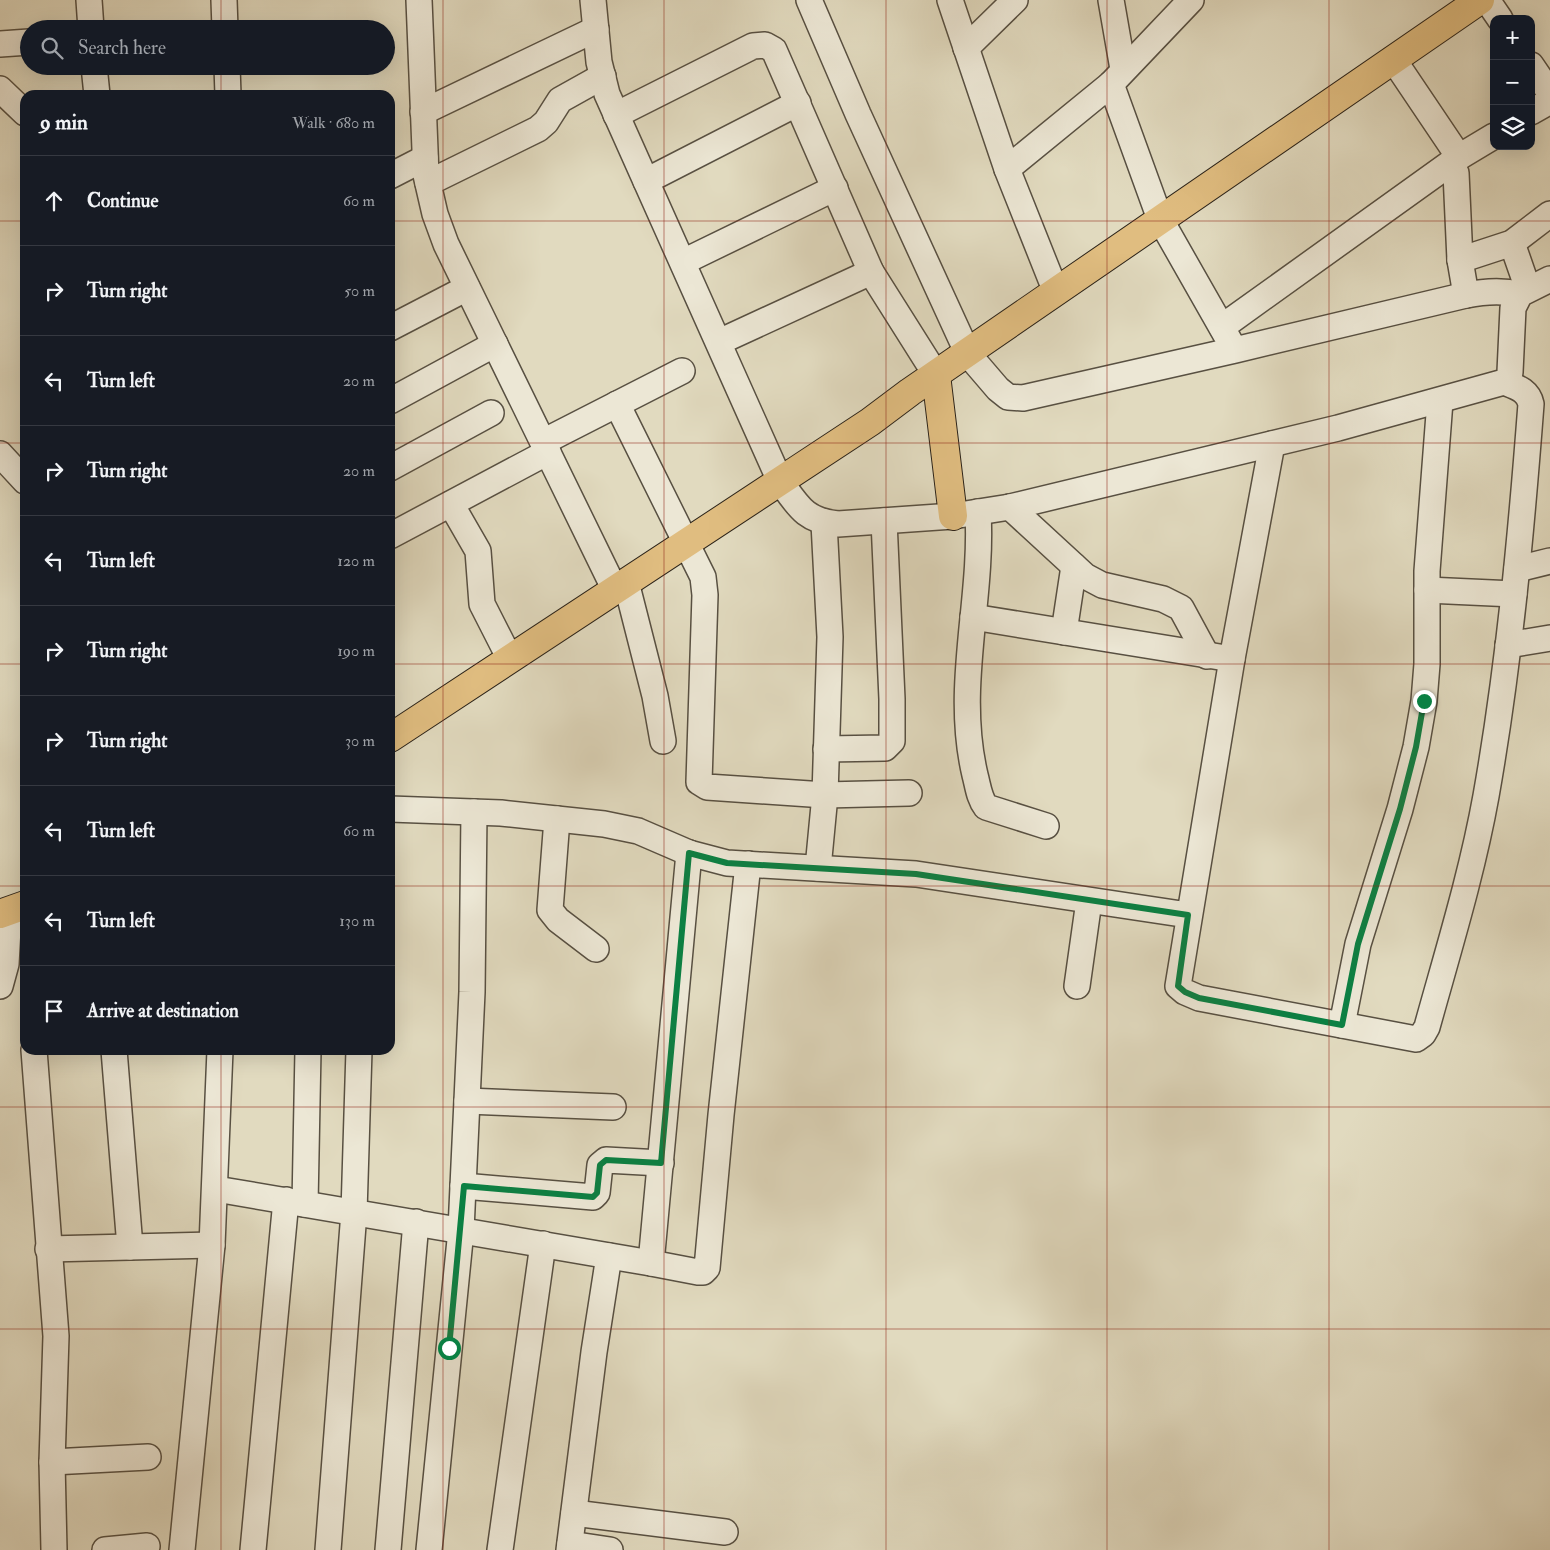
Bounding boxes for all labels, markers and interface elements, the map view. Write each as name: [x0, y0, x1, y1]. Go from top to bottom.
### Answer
map controls: [1490, 15, 1535, 150]
button: +: [1490, 15, 1535, 60]
search box: [20, 20, 395, 75]
icon: search: [38, 34, 66, 62]
text: Search here: [78, 36, 166, 60]
button: −: [1490, 60, 1535, 105]
button: layers: [1490, 105, 1535, 150]
text: 9 min: [40, 109, 88, 136]
text: Walk · 680 m: [292, 113, 375, 133]
icon: ahead: [40, 187, 68, 215]
text: Continue: [87, 189, 158, 213]
text: 60 m: [343, 191, 375, 211]
icon: right: [40, 277, 68, 305]
text: Turn right: [87, 279, 167, 303]
text: 50 m: [344, 281, 375, 301]
icon: left: [40, 367, 68, 395]
text: Turn left: [87, 369, 155, 393]
text: 20 m: [343, 371, 375, 391]
icon: right: [40, 457, 68, 485]
text: Turn right: [87, 459, 167, 483]
text: 20 m: [343, 461, 375, 481]
icon: left: [40, 547, 68, 575]
text: Turn left: [87, 549, 155, 573]
text: 120 m: [337, 551, 375, 571]
icon: right: [40, 637, 68, 665]
text: Turn right: [87, 639, 167, 663]
text: 190 m: [337, 641, 375, 661]
route end: [1413, 690, 1436, 713]
icon: right: [40, 727, 68, 755]
text: Turn right: [87, 729, 167, 753]
text: 30 m: [345, 731, 375, 751]
icon: left: [40, 817, 68, 845]
text: Turn left: [87, 819, 155, 843]
text: 60 m: [343, 821, 375, 841]
icon: left: [40, 907, 68, 935]
text: Turn left: [87, 909, 155, 933]
text: 130 m: [339, 911, 375, 931]
icon: arrive: [40, 997, 68, 1025]
text: Arrive at destination: [87, 999, 239, 1023]
route start: [438, 1337, 461, 1360]

